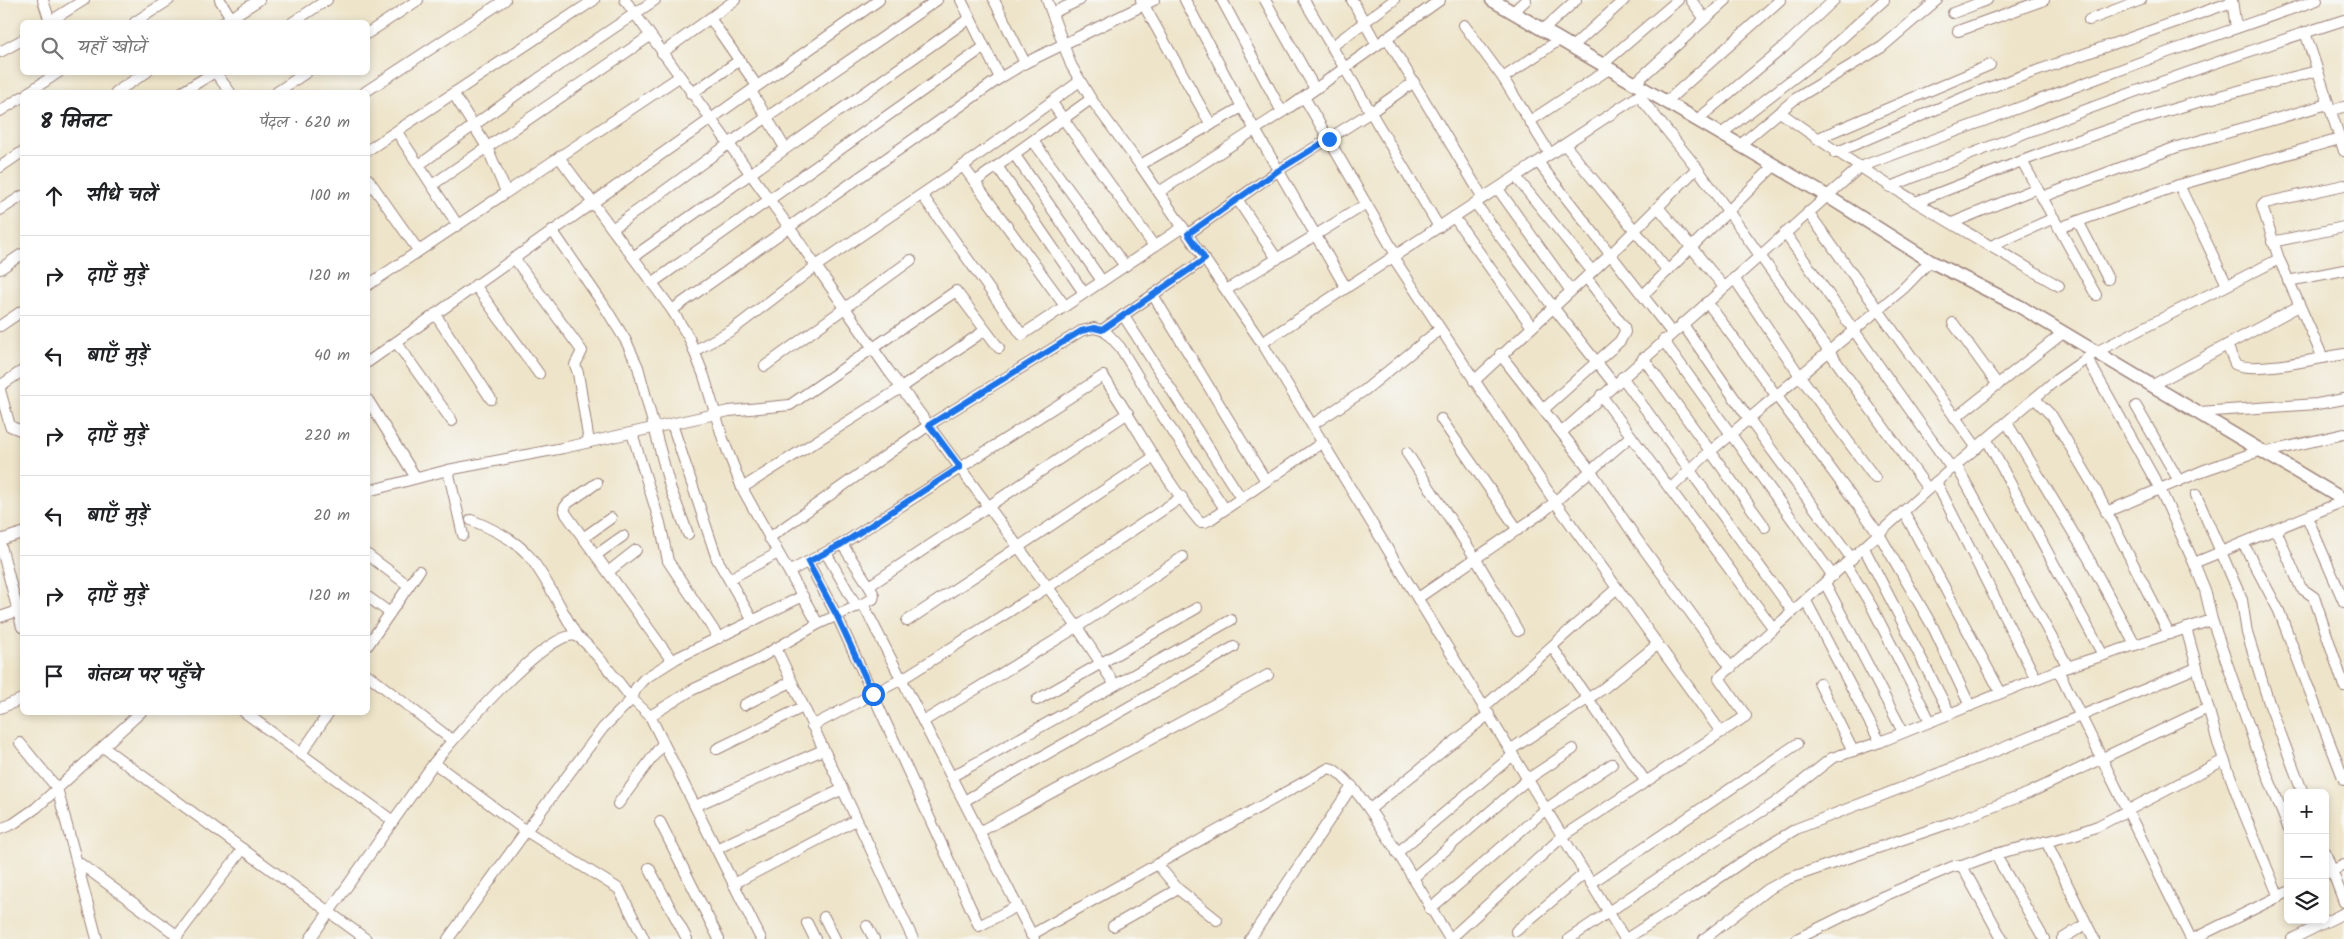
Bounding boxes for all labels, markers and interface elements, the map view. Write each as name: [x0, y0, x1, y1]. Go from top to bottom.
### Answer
search box: [20, 20, 370, 75]
text: यहाँ खोजें: [78, 33, 147, 63]
icon: search: [38, 34, 66, 62]
text: 8 मिनट: [40, 106, 108, 139]
text: पैदल · 620 m: [260, 110, 350, 135]
route end: [1318, 128, 1341, 151]
text: सीधे चलें: [87, 181, 157, 211]
icon: ahead: [40, 182, 68, 210]
text: 100 m: [310, 183, 350, 208]
text: दाएँ मुड़ें: [87, 261, 146, 291]
icon: right: [40, 262, 68, 290]
text: 120 m: [309, 263, 350, 288]
text: बाएँ मुड़ें: [87, 341, 148, 371]
icon: left: [40, 342, 68, 370]
text: 40 m: [314, 343, 350, 368]
text: दाएँ मुड़ें: [87, 421, 146, 451]
icon: right: [40, 422, 68, 450]
text: 220 m: [304, 423, 350, 448]
text: बाएँ मुड़ें: [87, 501, 148, 531]
icon: left: [40, 502, 68, 530]
text: 20 m: [314, 503, 350, 528]
text: दाएँ मुड़ें: [87, 581, 146, 611]
icon: right: [40, 582, 68, 610]
text: 120 m: [309, 583, 350, 608]
text: गंतव्य पर पहुँचे: [87, 661, 202, 691]
icon: arrive: [40, 662, 68, 690]
route start: [862, 683, 885, 706]
map controls: [2284, 789, 2329, 924]
button: +: [2284, 789, 2329, 834]
button: −: [2284, 834, 2329, 879]
button: layers: [2284, 879, 2329, 924]

